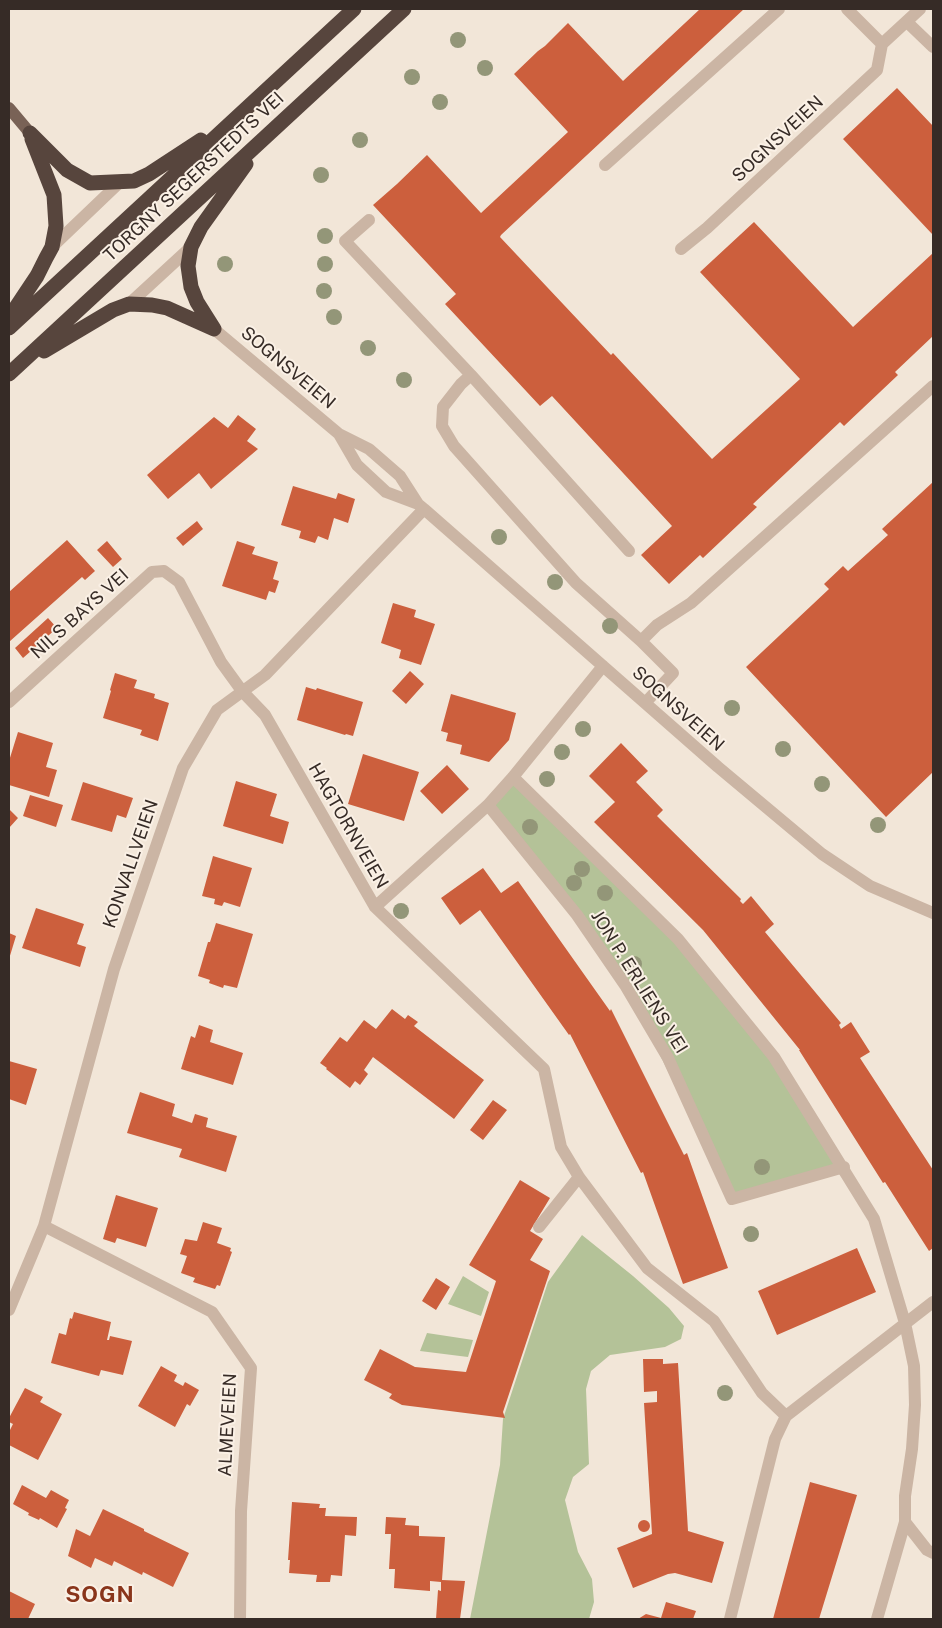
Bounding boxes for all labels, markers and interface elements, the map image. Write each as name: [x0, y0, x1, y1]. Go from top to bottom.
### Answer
street label: TORGNY SEGERSTEDTS VEI: [99, 88, 289, 266]
street label: SOGNSVEIEN: [728, 91, 828, 187]
street label: SOGNSVEIEN: [236, 322, 340, 414]
street label: NILS BAYS VEI: [27, 564, 133, 664]
street label: SOGNSVEIEN: [627, 662, 729, 756]
street label: HAGTORNVEIEN: [303, 759, 393, 893]
street label: KONVALLVEIEN: [99, 797, 163, 931]
street label: JON P. ERLIENS VEI: [586, 906, 692, 1058]
street label: ALMEVEIEN: [215, 1373, 241, 1477]
district label: SOGN: [65, 1582, 135, 1608]

